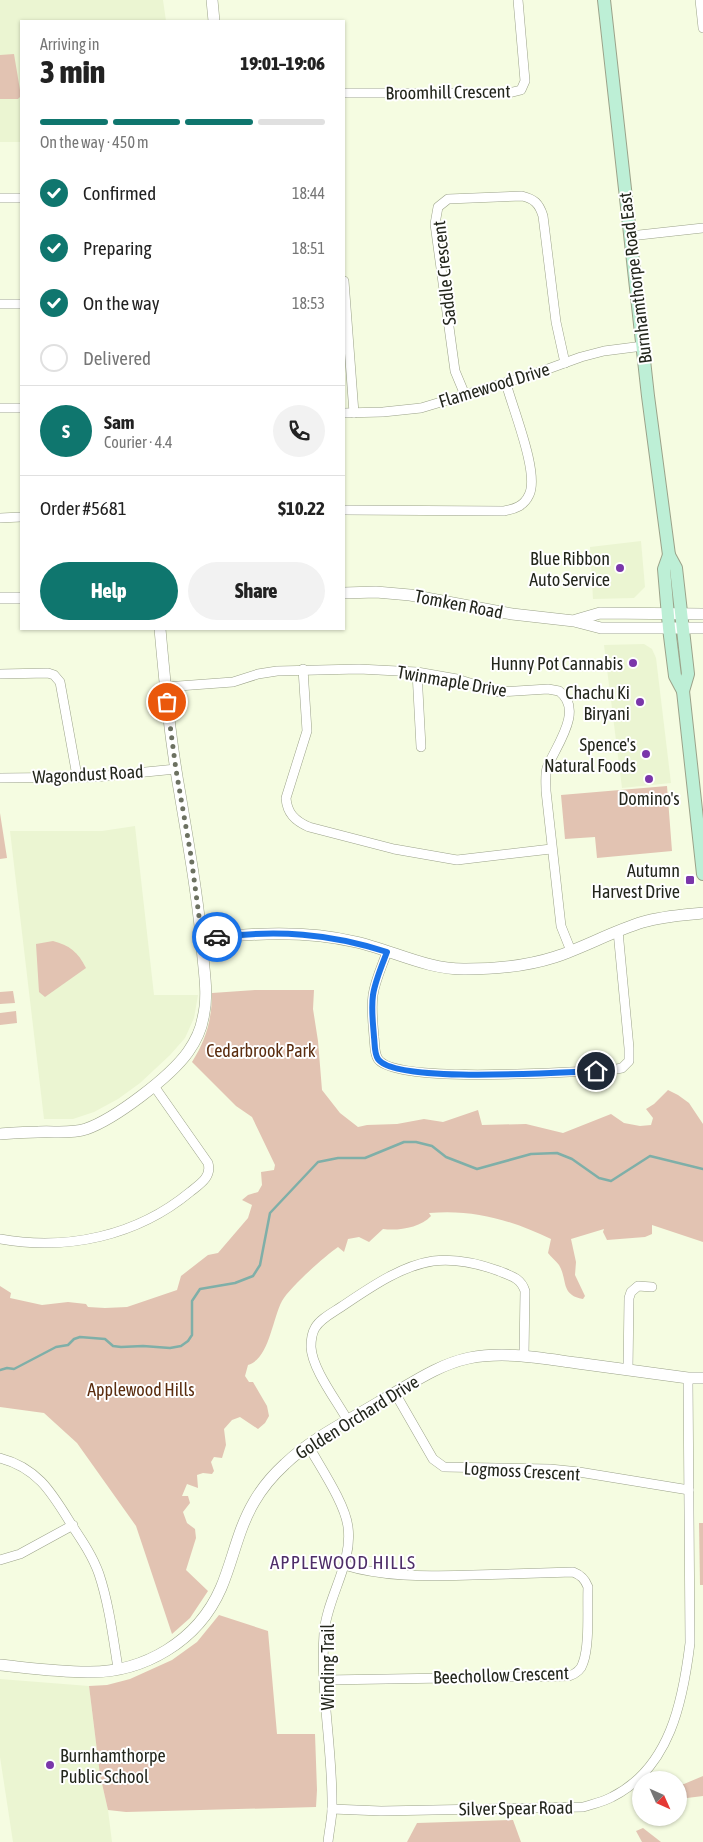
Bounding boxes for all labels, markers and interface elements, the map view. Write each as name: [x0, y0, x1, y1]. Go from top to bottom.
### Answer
text: Arriving in: [40, 35, 100, 53]
text: 19:01–19:06: [240, 52, 325, 74]
text: 3 min: [40, 53, 105, 90]
street label: Broomhill Crescent: [385, 80, 511, 104]
text: On the way · 450 m: [40, 133, 149, 151]
icon: check: [40, 179, 68, 207]
text: Confirmed: [83, 182, 156, 204]
text: 18:44: [292, 184, 325, 202]
street label: Burnhamthorpe Road East: [614, 191, 656, 365]
street label: Saddle Crescent: [428, 220, 460, 326]
icon: check: [40, 234, 68, 262]
text: Preparing: [83, 237, 152, 259]
text: 18:51: [292, 239, 325, 257]
icon: check: [40, 289, 68, 317]
text: On the way: [83, 292, 160, 314]
text: 18:53: [292, 294, 325, 312]
text: Delivered: [83, 347, 151, 369]
street label: Flamewood Drive: [436, 358, 552, 412]
button: phone: [273, 405, 325, 457]
text: Sam: [104, 411, 135, 433]
text: S: [62, 420, 70, 442]
text: Courier · 4.4: [104, 433, 173, 451]
text: Order #5681: [40, 497, 127, 519]
text: $10.22: [278, 497, 325, 519]
place label: Blue Ribbon Auto Service: [529, 548, 610, 590]
button: Help: [40, 562, 178, 620]
button: Share: [188, 562, 325, 620]
marker: Blue Ribbon Auto Service: [614, 562, 626, 574]
street label: Tomken Road: [413, 585, 505, 623]
place label: Hunny Pot Cannabis: [490, 653, 623, 674]
marker: Hunny Pot Cannabis: [627, 657, 639, 669]
street label: Twinmaple Drive: [396, 661, 508, 701]
pin: [146, 681, 188, 723]
place label: Chachu Ki Biryani: [565, 682, 630, 724]
icon: bag: [153, 688, 181, 716]
marker: Chachu Ki Biryani: [634, 696, 646, 708]
place label: Spence's Natural Foods: [544, 734, 636, 776]
marker: Spence's Natural Foods: [640, 748, 652, 760]
street label: Wagondust Road: [32, 761, 144, 787]
marker: Domino's: [643, 773, 655, 785]
place label: Domino's: [618, 788, 680, 809]
place label: Autumn Harvest Drive: [592, 860, 680, 902]
marker: Autumn Harvest Drive: [684, 874, 696, 886]
courier: [192, 912, 242, 962]
icon: car: [203, 923, 231, 951]
park label: Cedarbrook Park: [206, 1040, 316, 1061]
pin: [575, 1050, 617, 1092]
icon: home: [582, 1057, 610, 1085]
street label: Golden Orchard Drive: [292, 1371, 422, 1463]
park label: Applewood Hills: [87, 1379, 195, 1400]
street label: Logmoss Crescent: [463, 1457, 581, 1485]
district label: APPLEWOOD HILLS: [270, 1551, 416, 1573]
street label: Winding Trail: [317, 1623, 338, 1710]
street label: Beechollow Crescent: [433, 1662, 569, 1688]
place label: Burnhamthorpe Public School: [60, 1745, 166, 1787]
marker: Burnhamthorpe Public School: [44, 1759, 56, 1771]
north arrow: [632, 1771, 688, 1826]
map controls: [632, 1771, 687, 1826]
street label: Silver Spear Road: [459, 1797, 573, 1819]

